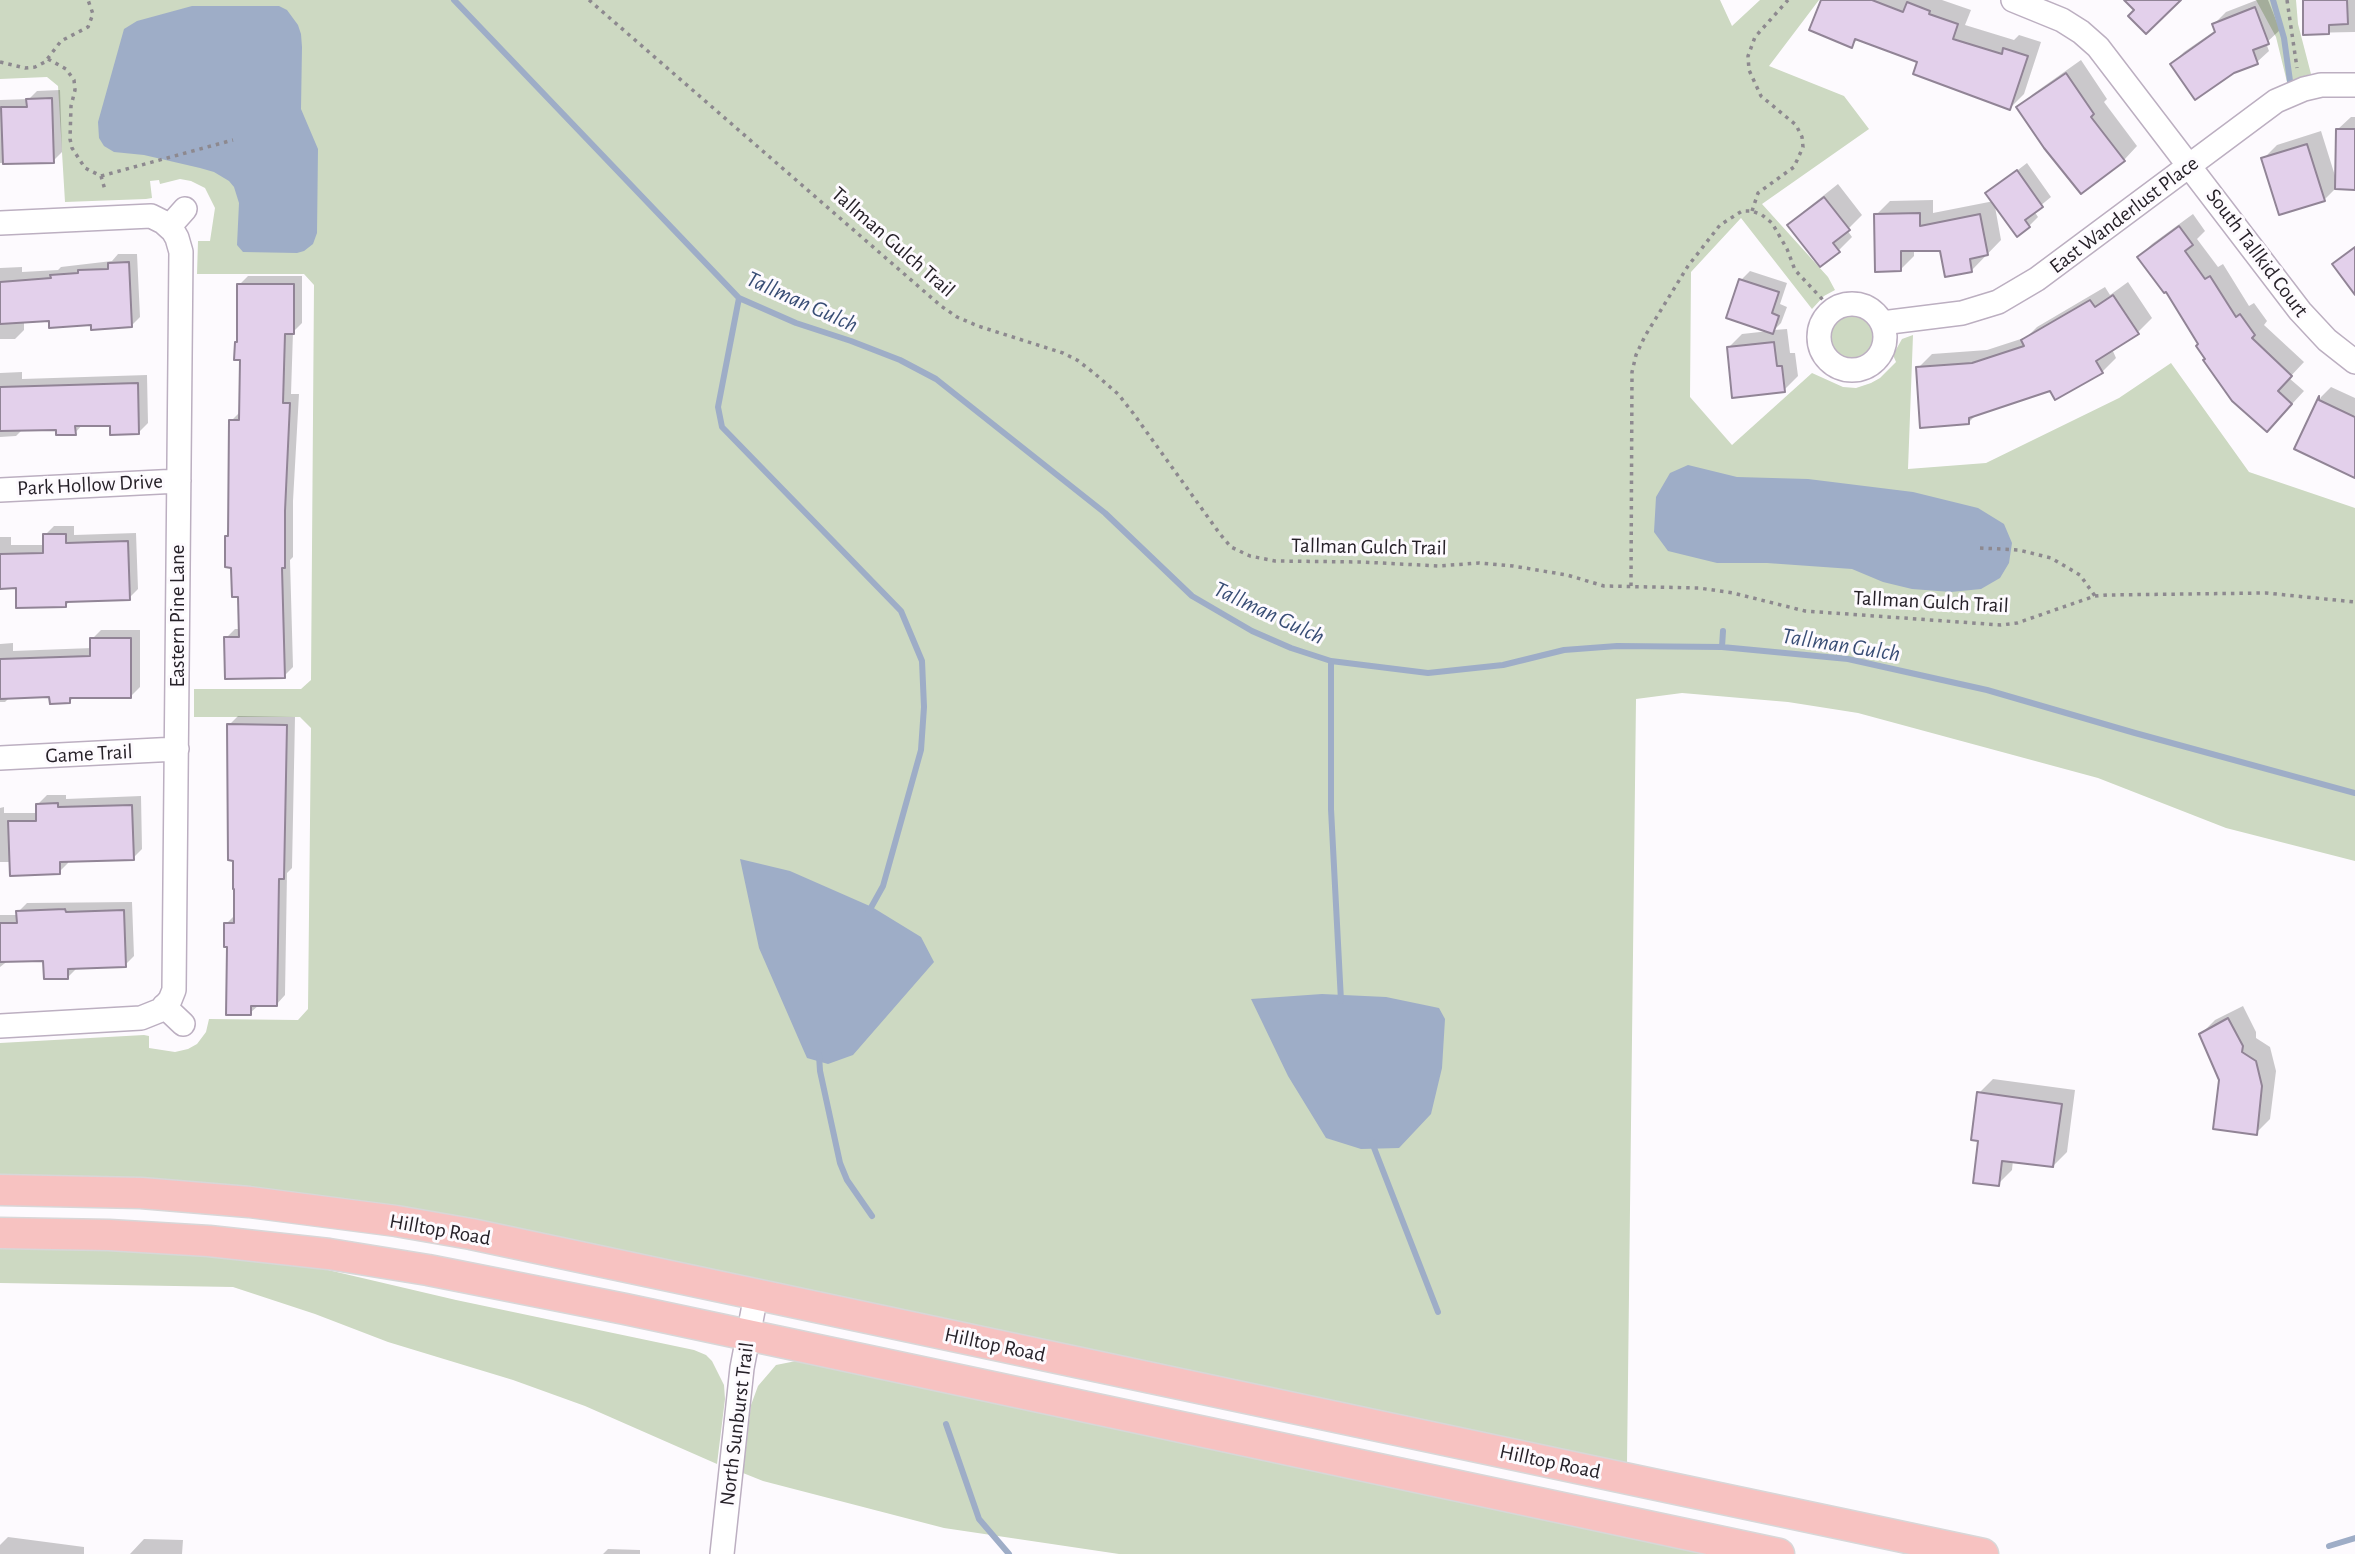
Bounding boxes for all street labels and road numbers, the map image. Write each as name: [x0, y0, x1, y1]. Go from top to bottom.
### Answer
street label: East Wanderlust Place: [2045, 151, 2203, 279]
street label: Tallman Gulch Trail: [826, 181, 960, 303]
street label: South Tallkid Court: [2200, 184, 2314, 322]
street label: Park Hollow Drive: [17, 469, 163, 501]
street label: Tallman Gulch Trail: [1291, 533, 1447, 561]
street label: Eastern Pine Lane: [165, 544, 191, 688]
street label: Tallman Gulch Trail: [1853, 585, 2009, 619]
street label: Game Trail: [45, 739, 133, 769]
street label: Hilltop Road: [387, 1209, 493, 1251]
street label: Hilltop Road: [942, 1322, 1048, 1368]
street label: North Sunburst Trail: [714, 1341, 760, 1507]
street label: Hilltop Road: [1497, 1439, 1603, 1485]

